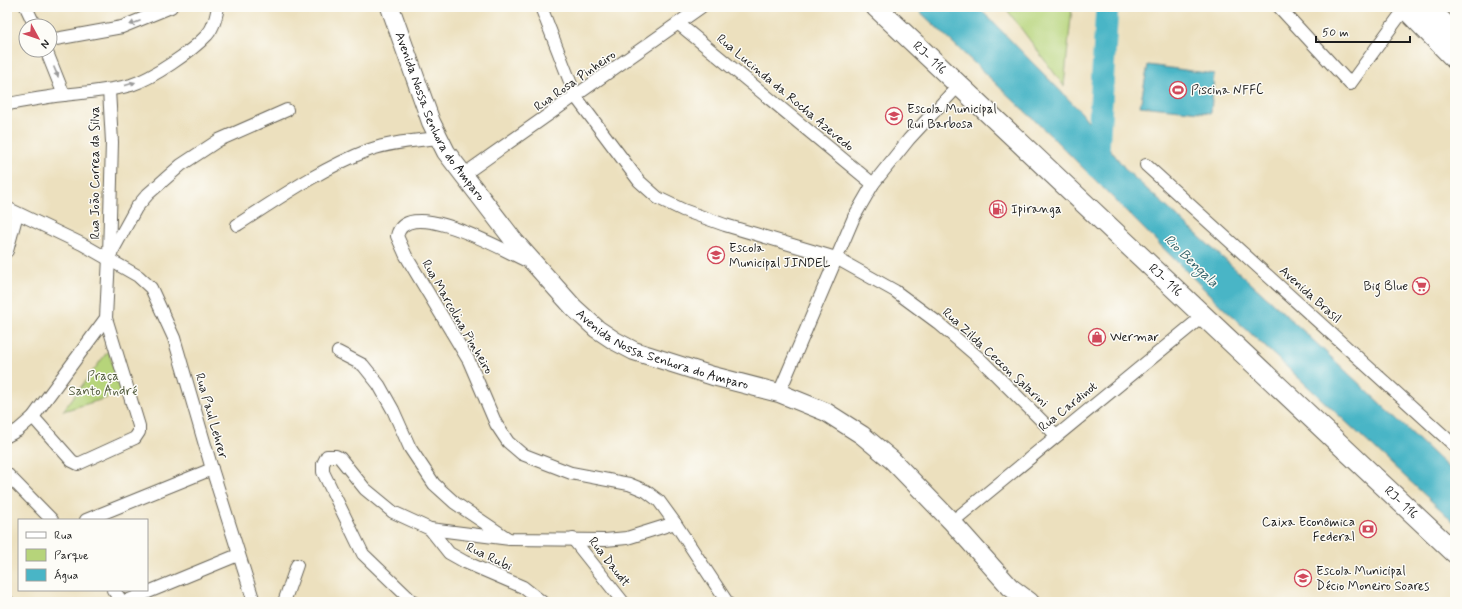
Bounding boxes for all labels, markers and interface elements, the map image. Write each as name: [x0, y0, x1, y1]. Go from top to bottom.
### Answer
north arrow: [18, 18, 58, 58]
scale bar: [1316, 18, 1410, 44]
one-way arrow: [129, 20, 141, 26]
text: 50 m: [1322, 25, 1349, 41]
street label: Avenida Nossa Senhora do Amparo: [391, 30, 489, 204]
street label: Rua Lucinda da Rocha Azevedo: [713, 30, 857, 156]
text: N: [37, 36, 53, 51]
street label: RJ- 116: [909, 38, 951, 78]
street label: Rua Rosa Pinheiro: [531, 46, 619, 116]
one-way arrow: [53, 67, 59, 79]
sports icon: Piscina NFFC: [1168, 80, 1188, 100]
one-way arrow: [124, 81, 136, 87]
place label: Piscina NFFC: [1191, 82, 1264, 99]
place label: Escola Municipal Rui Barbosa: [907, 101, 997, 133]
street label: Rua João Correa da Silva: [87, 106, 104, 240]
school or university icon: Escola Municipal Rui Barbosa: [884, 106, 904, 126]
fuel station icon: Ipiranga: [988, 199, 1008, 219]
place label: Ipiranga: [1011, 201, 1062, 218]
water label: Rio Bengala: [1159, 231, 1222, 293]
place label: Escola Municipal JINDEL: [729, 240, 831, 272]
school or university icon: Escola Municipal JINDEL: [706, 245, 726, 265]
street label: Rua Marcolina Pinheiro: [417, 257, 497, 377]
street label: RJ- 116: [1145, 260, 1186, 300]
street label: Avenida Brasil: [1275, 263, 1345, 327]
supermarket icon: Big Blue: [1411, 276, 1431, 296]
place label: Big Blue: [1364, 278, 1408, 297]
street label: Rua Zilda Ceccon Salarini: [938, 304, 1052, 412]
street label: Avenida Nossa Senhora do Amparo: [572, 305, 750, 393]
shop icon: Wermar: [1087, 327, 1107, 347]
place label: Wermar: [1110, 329, 1159, 346]
park label: Praça Santo André: [69, 368, 138, 400]
street label: Rua Paul Lehrer: [191, 371, 232, 462]
street label: Rua Cardinot: [1035, 378, 1101, 436]
street label: RJ- 116: [1381, 482, 1422, 523]
place label: Caixa Econômica Federal: [1262, 514, 1355, 546]
legend: [18, 519, 148, 591]
bank icon: Caixa Econômica Federal: [1358, 519, 1378, 539]
text: Rua: [54, 528, 72, 544]
street label: Rua Daudt: [584, 534, 634, 590]
street label: Rua Rubi: [463, 539, 515, 575]
text: Parque: [54, 548, 89, 564]
place label: Escola Municipal Décio Moneiro Soares: [1316, 563, 1429, 595]
text: Água: [54, 568, 78, 584]
school or university icon: Escola Municipal Décio Moneiro Soares: [1293, 568, 1313, 588]

